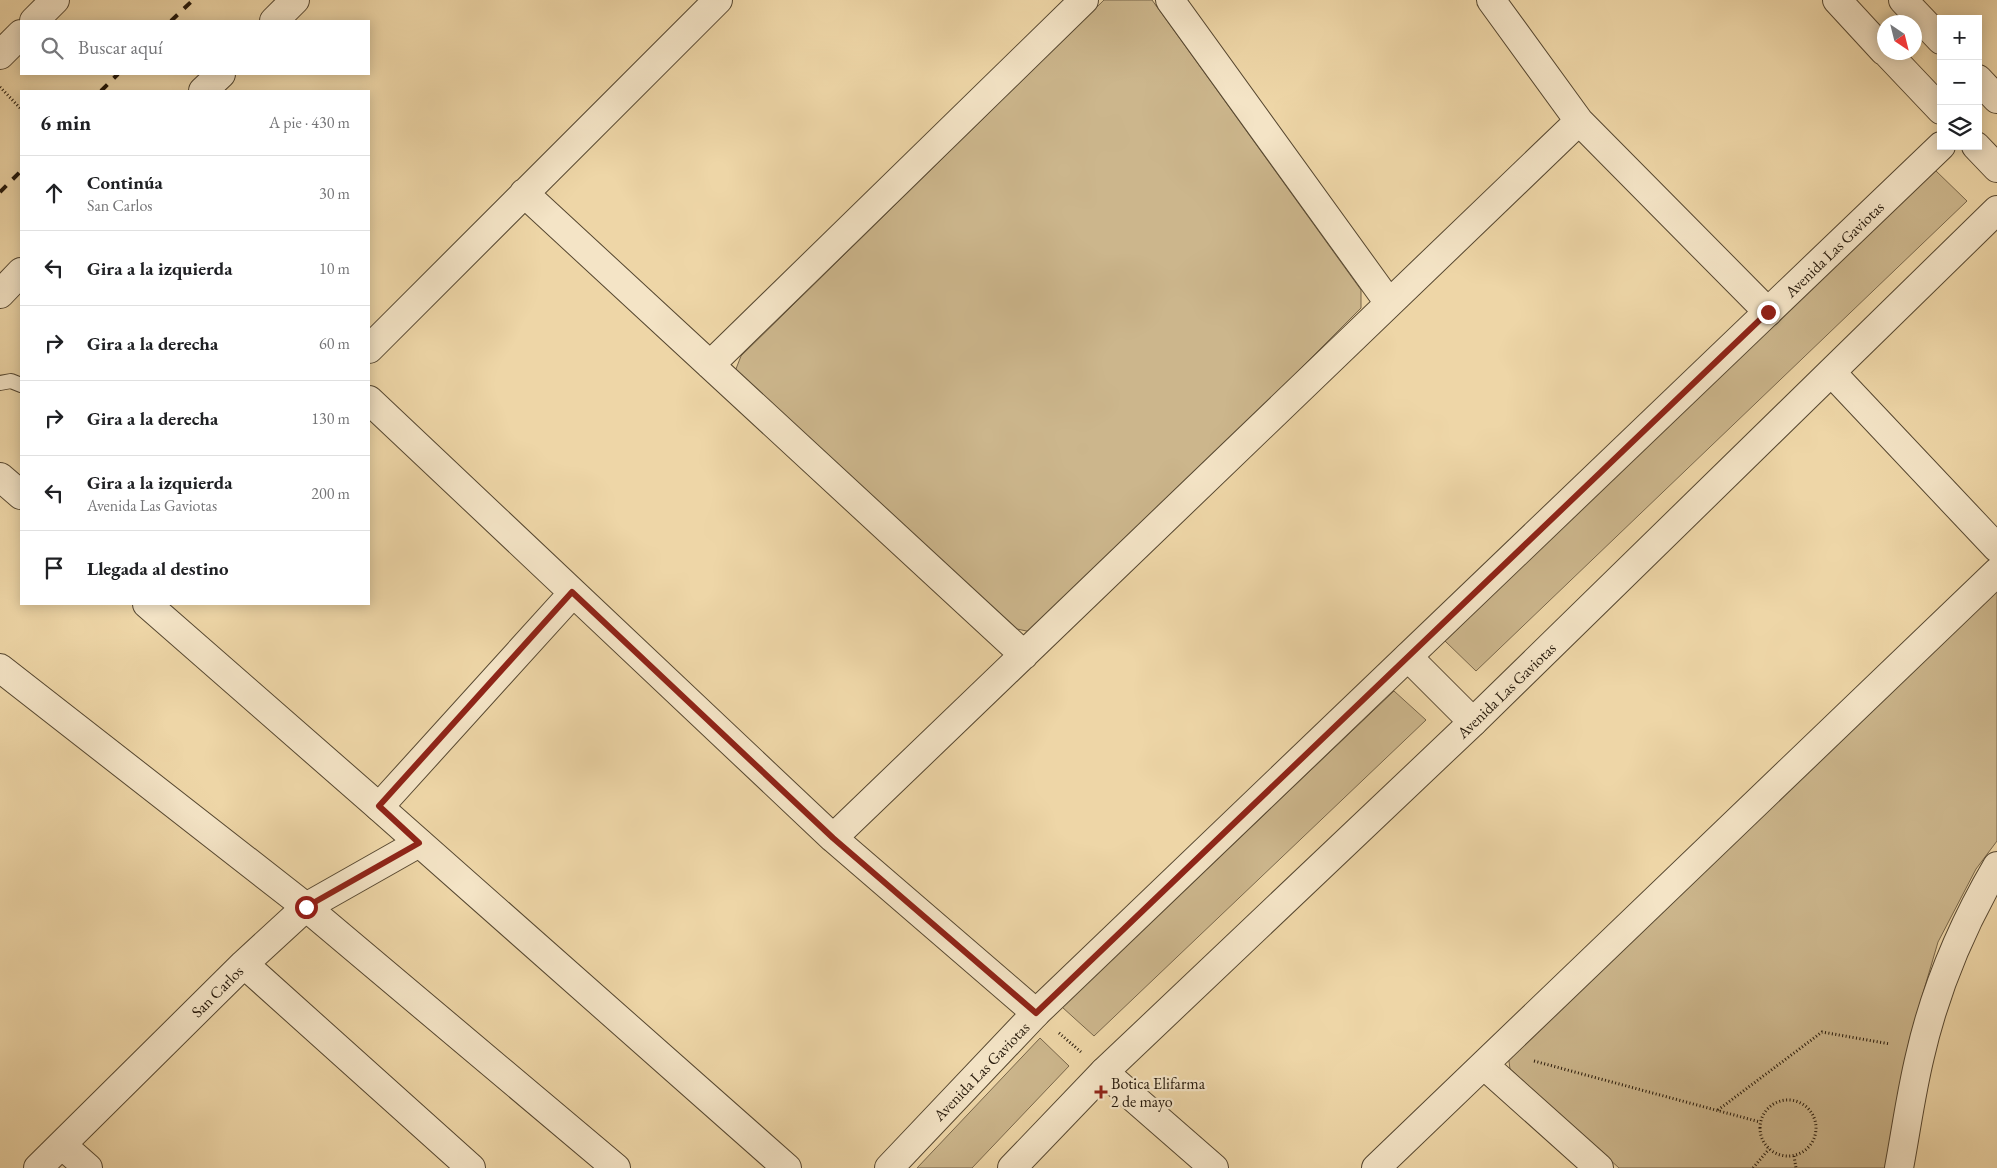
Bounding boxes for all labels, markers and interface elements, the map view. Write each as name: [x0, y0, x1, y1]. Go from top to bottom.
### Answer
north arrow: [1877, 15, 1922, 60]
map controls: [1937, 15, 1982, 150]
button: +: [1937, 15, 1982, 60]
search box: [20, 20, 370, 75]
icon: search: [38, 34, 66, 62]
text: Buscar aquí: [78, 35, 163, 60]
button: −: [1937, 60, 1982, 105]
button: layers: [1937, 105, 1982, 150]
text: 6 min: [40, 109, 91, 136]
text: A pie · 430 m: [269, 112, 350, 133]
text: Continúa: [87, 170, 163, 195]
icon: ahead: [40, 179, 68, 207]
text: 30 m: [319, 183, 350, 204]
text: San Carlos: [87, 195, 153, 216]
street label: Avenida Las Gaviotas: [1780, 197, 1888, 303]
icon: left: [40, 254, 68, 282]
text: Gira a la izquierda: [87, 256, 233, 281]
text: 10 m: [319, 258, 350, 279]
route end: [1757, 301, 1780, 324]
icon: right: [40, 329, 68, 357]
text: Gira a la derecha: [87, 331, 218, 356]
text: 60 m: [319, 333, 350, 354]
icon: right: [40, 404, 68, 432]
text: Gira a la derecha: [87, 406, 218, 431]
text: 130 m: [311, 408, 350, 429]
text: Gira a la izquierda: [87, 470, 233, 495]
icon: left: [40, 479, 68, 507]
text: 200 m: [311, 483, 350, 504]
text: Avenida Las Gaviotas: [87, 495, 217, 516]
icon: arrive: [40, 554, 68, 582]
text: Llegada al destino: [87, 556, 229, 581]
street label: Avenida Las Gaviotas: [1452, 638, 1560, 744]
route start: [295, 896, 318, 919]
street label: San Carlos: [187, 961, 248, 1022]
street label: Avenida Las Gaviotas: [928, 1017, 1034, 1126]
place label: Botica Elifarma 2 de mayo: [1111, 1073, 1206, 1112]
marker: Botica Elifarma 2 de mayo: [1095, 1086, 1107, 1098]

